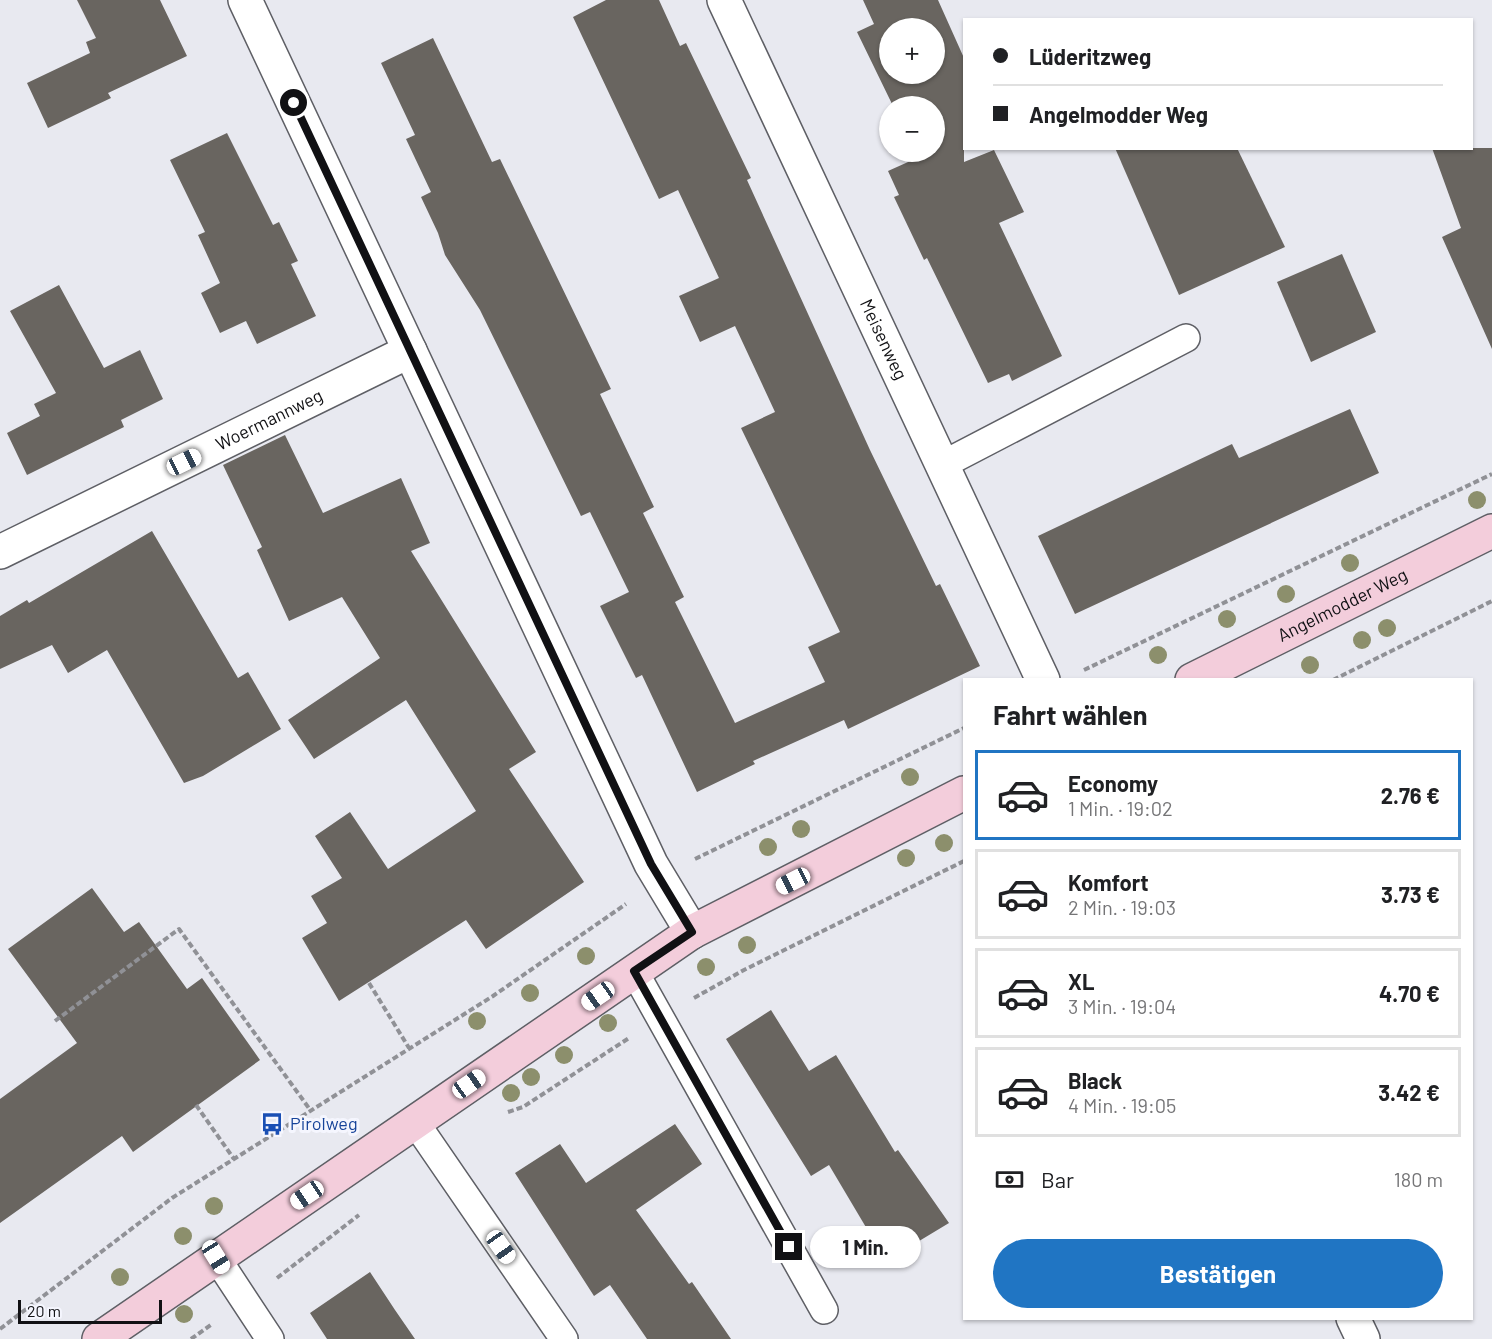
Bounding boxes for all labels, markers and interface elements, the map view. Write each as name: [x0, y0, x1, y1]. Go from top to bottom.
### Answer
map controls: [879, 18, 945, 162]
button: +: [879, 18, 945, 84]
text: Lüderitzweg: [1029, 43, 1151, 69]
route start: [280, 89, 307, 116]
button: −: [879, 96, 945, 162]
text: Angelmodder Weg: [1029, 101, 1208, 127]
street label: Meisenweg: [856, 295, 913, 383]
street label: Woermannweg: [212, 384, 326, 454]
car: [164, 446, 204, 478]
street label: Angelmodder Weg: [1273, 563, 1411, 646]
text: Fahrt wählen: [993, 698, 1148, 730]
icon: car: [996, 768, 1050, 822]
text: Economy: [1068, 770, 1158, 796]
text: 2.76 €: [1381, 782, 1440, 808]
text: 1 Min. · 19:02: [1068, 796, 1173, 820]
car: [773, 865, 813, 897]
icon: car: [996, 867, 1050, 921]
text: Komfort: [1068, 869, 1149, 895]
text: 3.73 €: [1381, 881, 1440, 907]
text: 2 Min. · 19:03: [1068, 895, 1176, 919]
icon: car: [996, 966, 1050, 1020]
text: XL: [1068, 968, 1094, 994]
car: [578, 978, 618, 1014]
text: 4.70 €: [1379, 980, 1440, 1006]
text: 3 Min. · 19:04: [1068, 994, 1176, 1018]
icon: car: [996, 1065, 1050, 1119]
car: [449, 1066, 489, 1102]
text: Black: [1068, 1067, 1122, 1093]
text: 3.42 €: [1378, 1079, 1440, 1105]
text: 4 Min. · 19:05: [1068, 1093, 1176, 1117]
bus stop icon: Pirolweg: [259, 1111, 285, 1137]
place label: Pirolweg: [290, 1112, 358, 1134]
icon: cash: [993, 1163, 1026, 1196]
text: Bar: [1041, 1166, 1074, 1192]
text: 180 m: [1394, 1167, 1443, 1191]
car: [287, 1177, 327, 1213]
callout: 1 Min.: [810, 1226, 921, 1268]
car: [483, 1227, 519, 1267]
route end: [775, 1233, 802, 1260]
text: 1 Min.: [842, 1235, 889, 1259]
car: [199, 1237, 233, 1277]
button: Bestätigen: [993, 1239, 1443, 1308]
scale bar: [18, 1297, 162, 1324]
text: 20 m: [27, 1301, 61, 1320]

